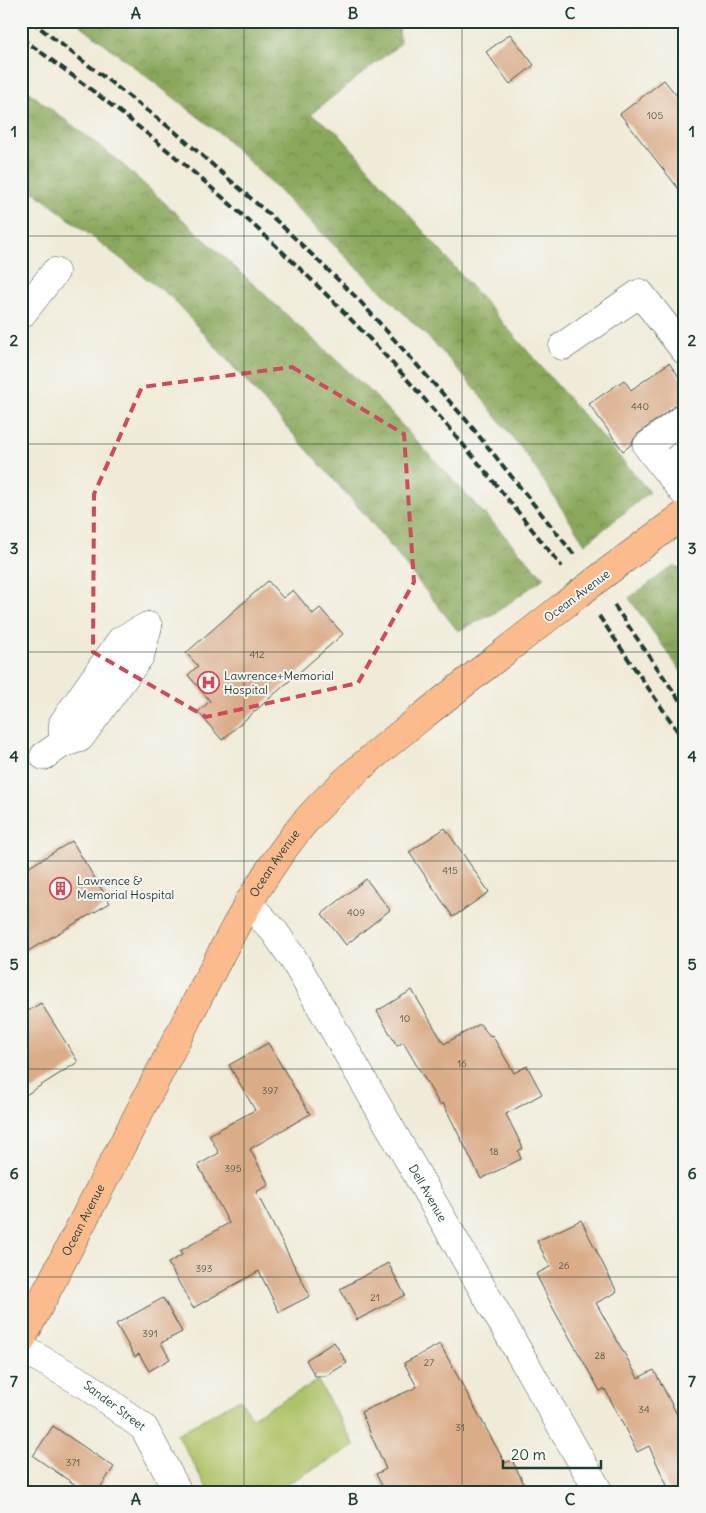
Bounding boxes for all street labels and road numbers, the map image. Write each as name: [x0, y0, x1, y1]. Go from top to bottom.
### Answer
street label: Ocean Avenue: [541, 566, 613, 625]
street label: Ocean Avenue: [246, 826, 303, 900]
street label: Dell Avenue: [406, 1161, 450, 1224]
street label: Ocean Avenue: [58, 1182, 108, 1258]
street label: Sander Street: [81, 1377, 149, 1434]

